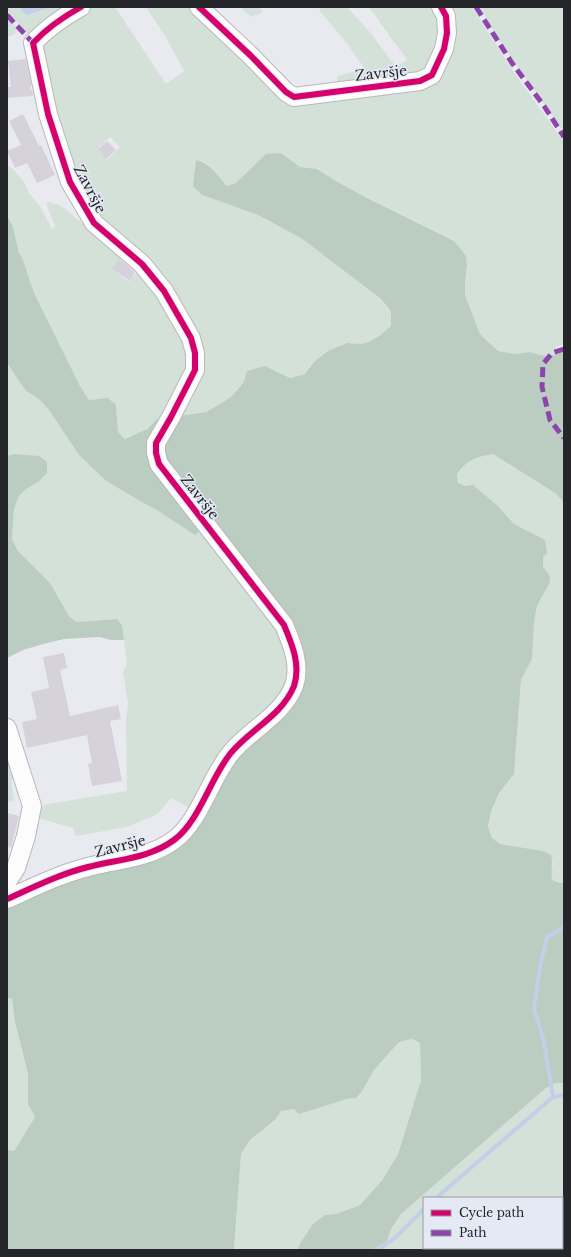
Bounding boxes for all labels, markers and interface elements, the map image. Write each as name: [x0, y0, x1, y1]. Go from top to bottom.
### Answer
street label: Završje: [354, 61, 408, 85]
street label: Završje: [70, 162, 110, 216]
street label: Završje: [177, 471, 223, 523]
street label: Završje: [93, 831, 147, 861]
legend: [423, 1197, 563, 1249]
text: Cycle path: [459, 1205, 524, 1220]
text: Path: [459, 1225, 487, 1240]

